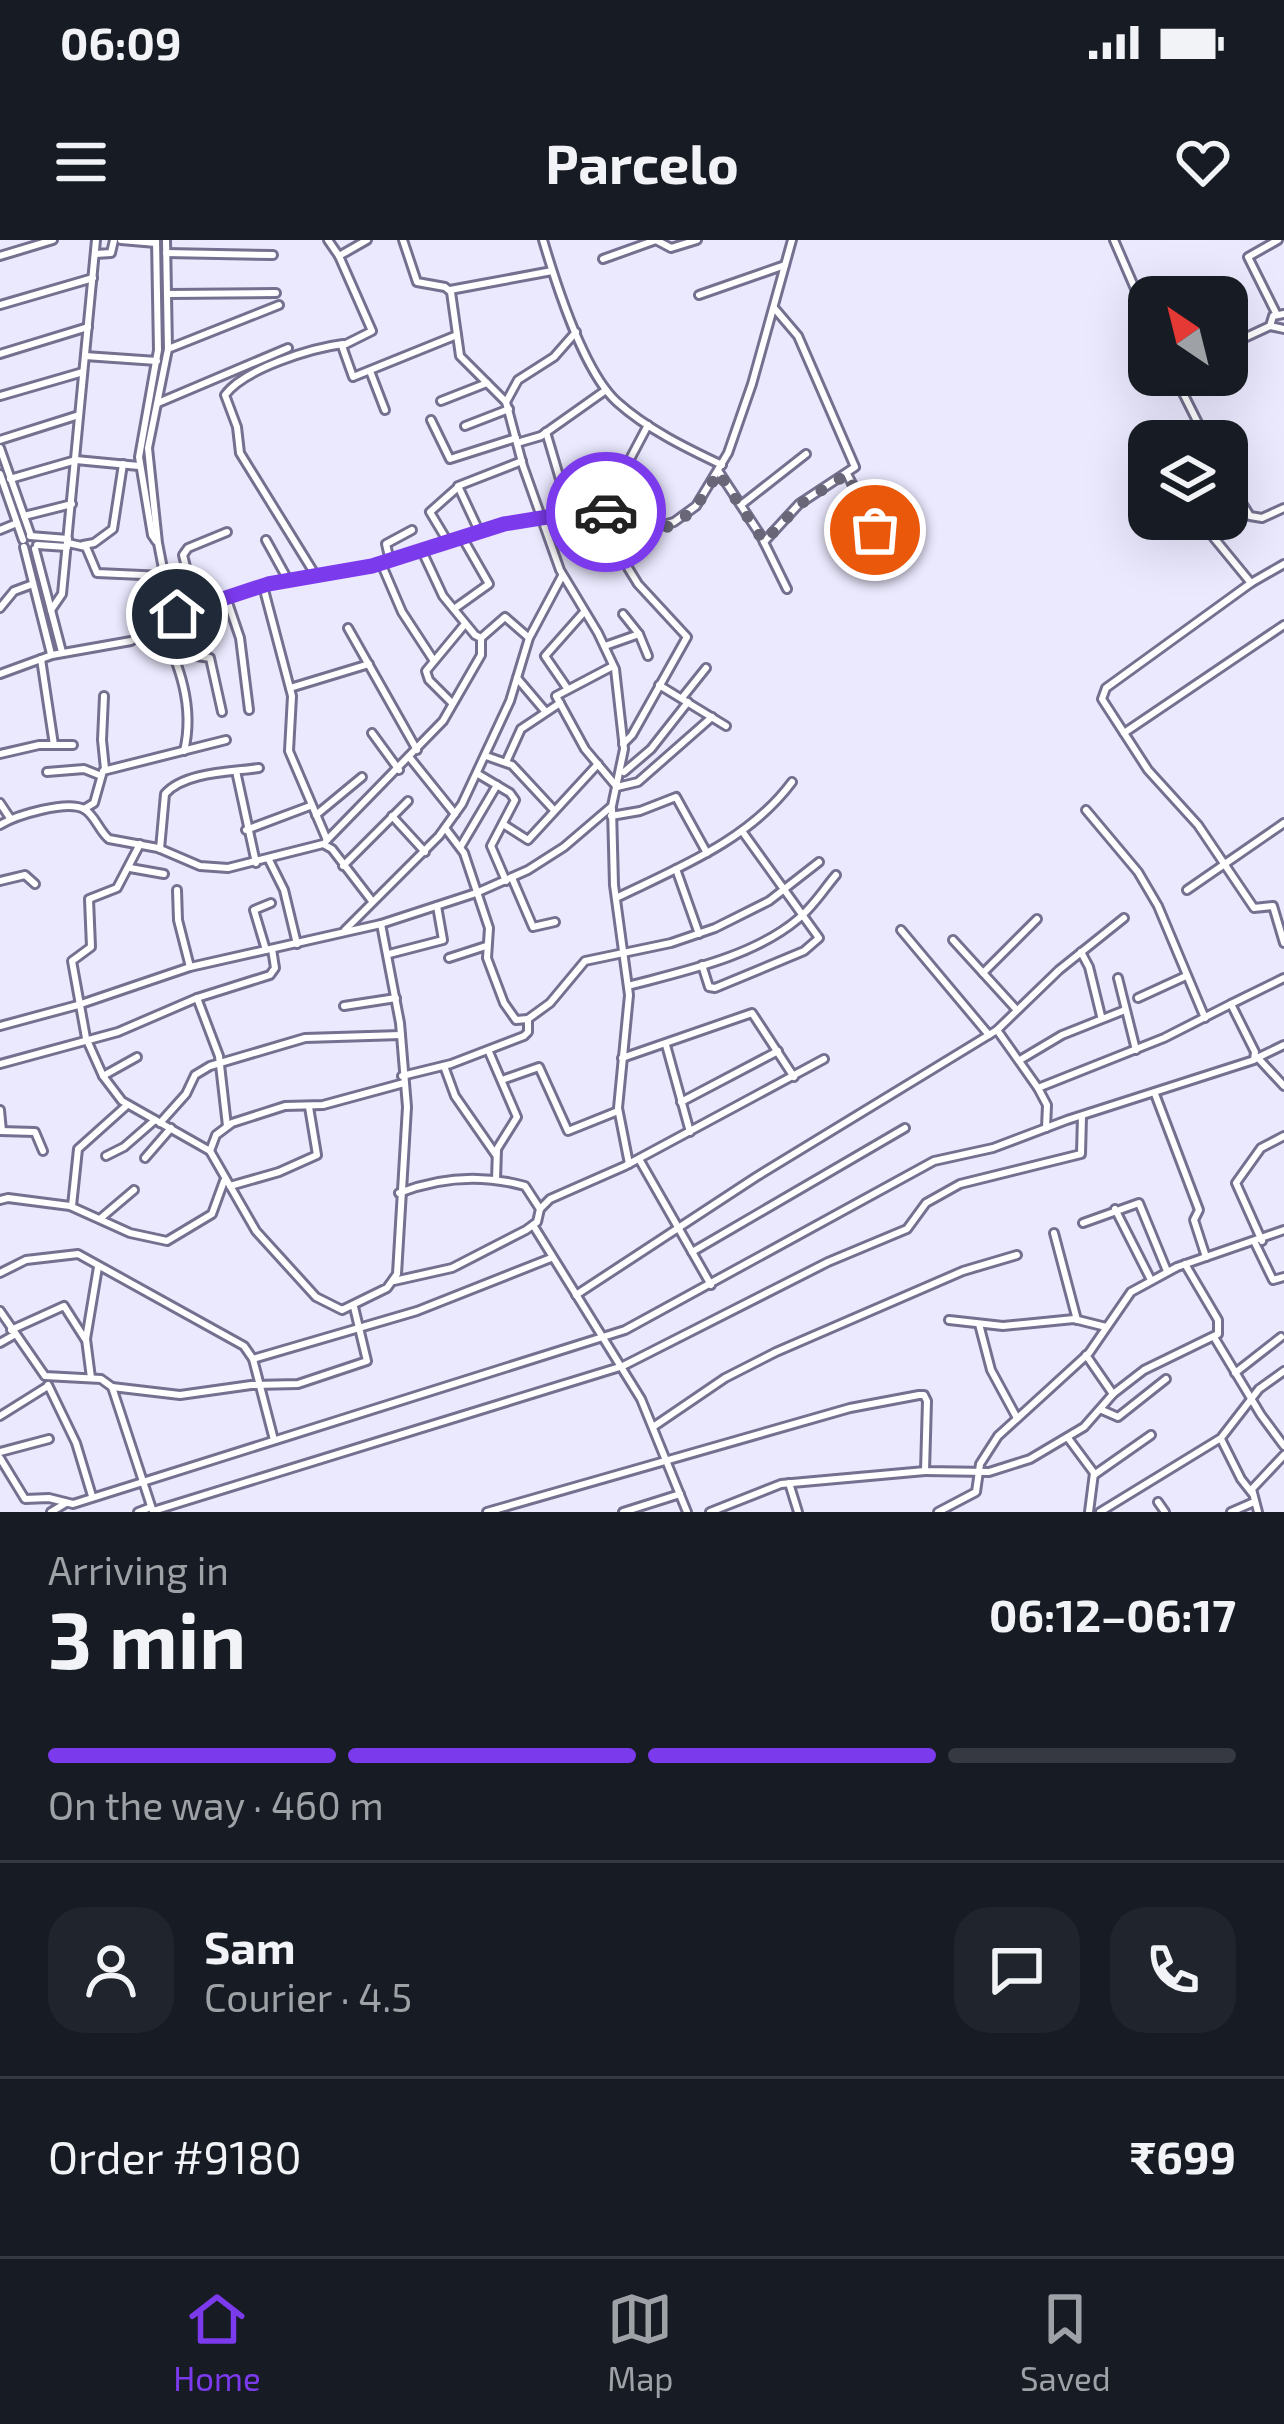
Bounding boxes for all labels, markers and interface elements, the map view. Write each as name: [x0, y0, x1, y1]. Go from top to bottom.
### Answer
text: 06:09: [60, 15, 181, 69]
icon: menu: [48, 129, 114, 195]
icon: heart: [1170, 129, 1236, 195]
text: Parcelo: [545, 130, 739, 195]
north arrow: [1128, 276, 1248, 396]
map controls: [1128, 276, 1248, 540]
button: layers: [1128, 420, 1248, 540]
courier: [546, 452, 666, 572]
icon: car: [573, 479, 639, 545]
pin: [824, 479, 926, 581]
icon: bag: [842, 497, 908, 563]
pin: [126, 563, 228, 665]
icon: home: [144, 581, 210, 647]
text: Arriving in: [48, 1546, 229, 1593]
text: 06:12–06:17: [989, 1587, 1236, 1641]
text: 3 min: [48, 1591, 246, 1685]
text: On the way · 460 m: [48, 1781, 384, 1828]
button: person: [48, 1907, 174, 2033]
button: chat: [954, 1907, 1080, 2033]
button: phone: [1110, 1907, 1236, 2033]
text: Sam: [204, 1919, 296, 1973]
text: Courier · 4.5: [204, 1973, 412, 2020]
text: Order #9180: [48, 2129, 302, 2183]
text: ₹699: [1130, 2129, 1236, 2183]
tab: Home: [173, 2286, 261, 2398]
tab: Map: [607, 2286, 674, 2398]
tab: Saved: [1020, 2286, 1111, 2398]

